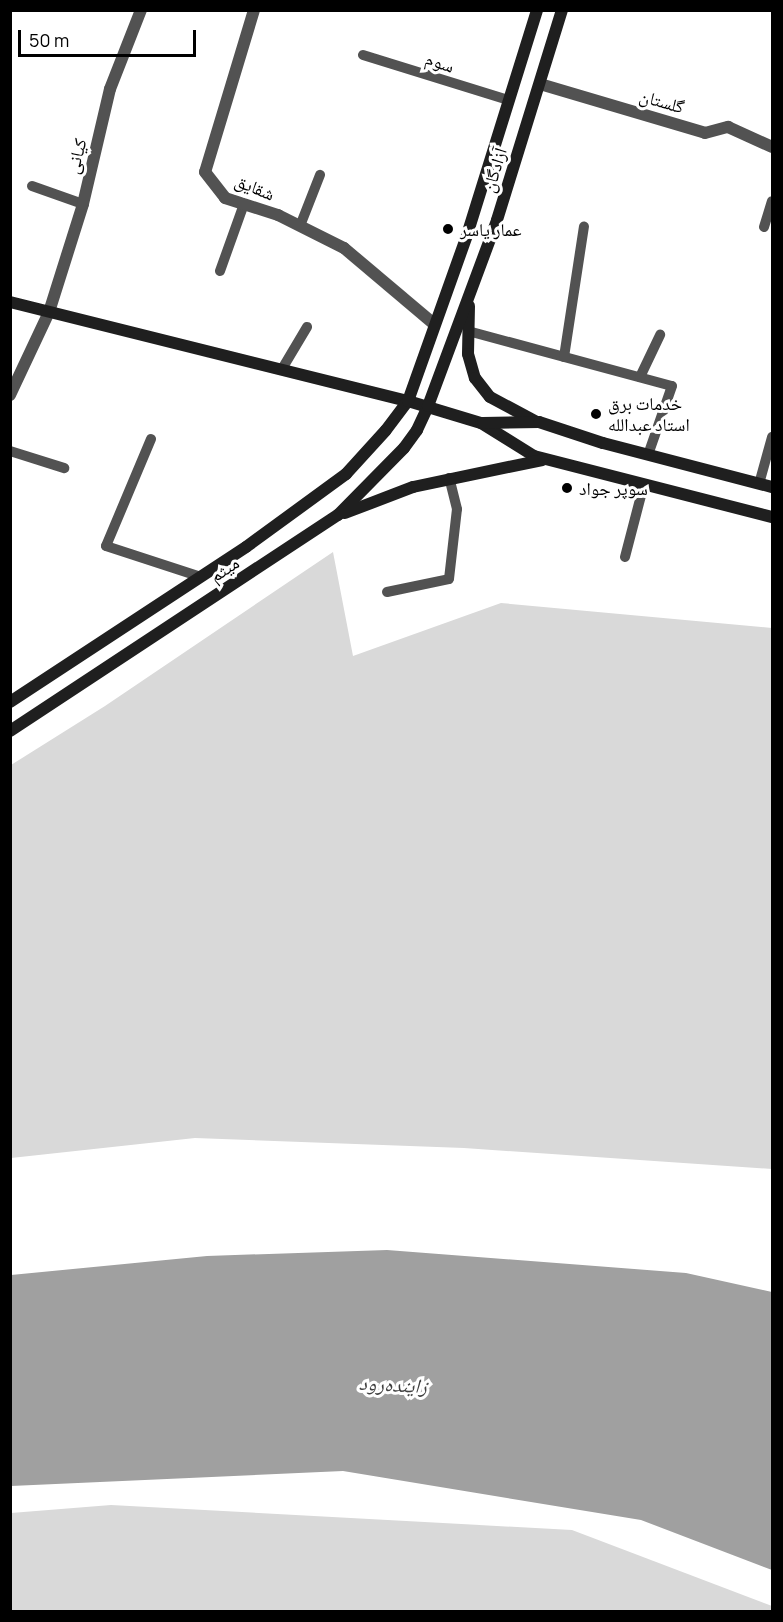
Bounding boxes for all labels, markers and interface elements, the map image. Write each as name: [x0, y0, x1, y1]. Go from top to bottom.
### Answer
scale bar: [21, 18, 200, 56]
text: 50 m: [29, 28, 69, 52]
street label: سوم: [423, 47, 457, 77]
street label: گلستان: [637, 84, 687, 118]
street label: کیانی: [61, 136, 91, 176]
street label: آزادگان: [477, 145, 511, 195]
street label: شقایق: [232, 169, 278, 205]
place label: عمار یاسر: [460, 218, 521, 240]
marker: عمار یاسر: [441, 222, 455, 236]
place label: خدمات برق استاد عبدالله: [608, 393, 690, 436]
marker: خدمات برق استاد عبدالله: [589, 407, 603, 421]
place label: سوپر جواد: [579, 477, 648, 499]
marker: سوپر جواد: [560, 481, 574, 495]
street label: میثم: [205, 551, 243, 587]
water label: زاینده‌رود: [358, 1370, 428, 1398]

